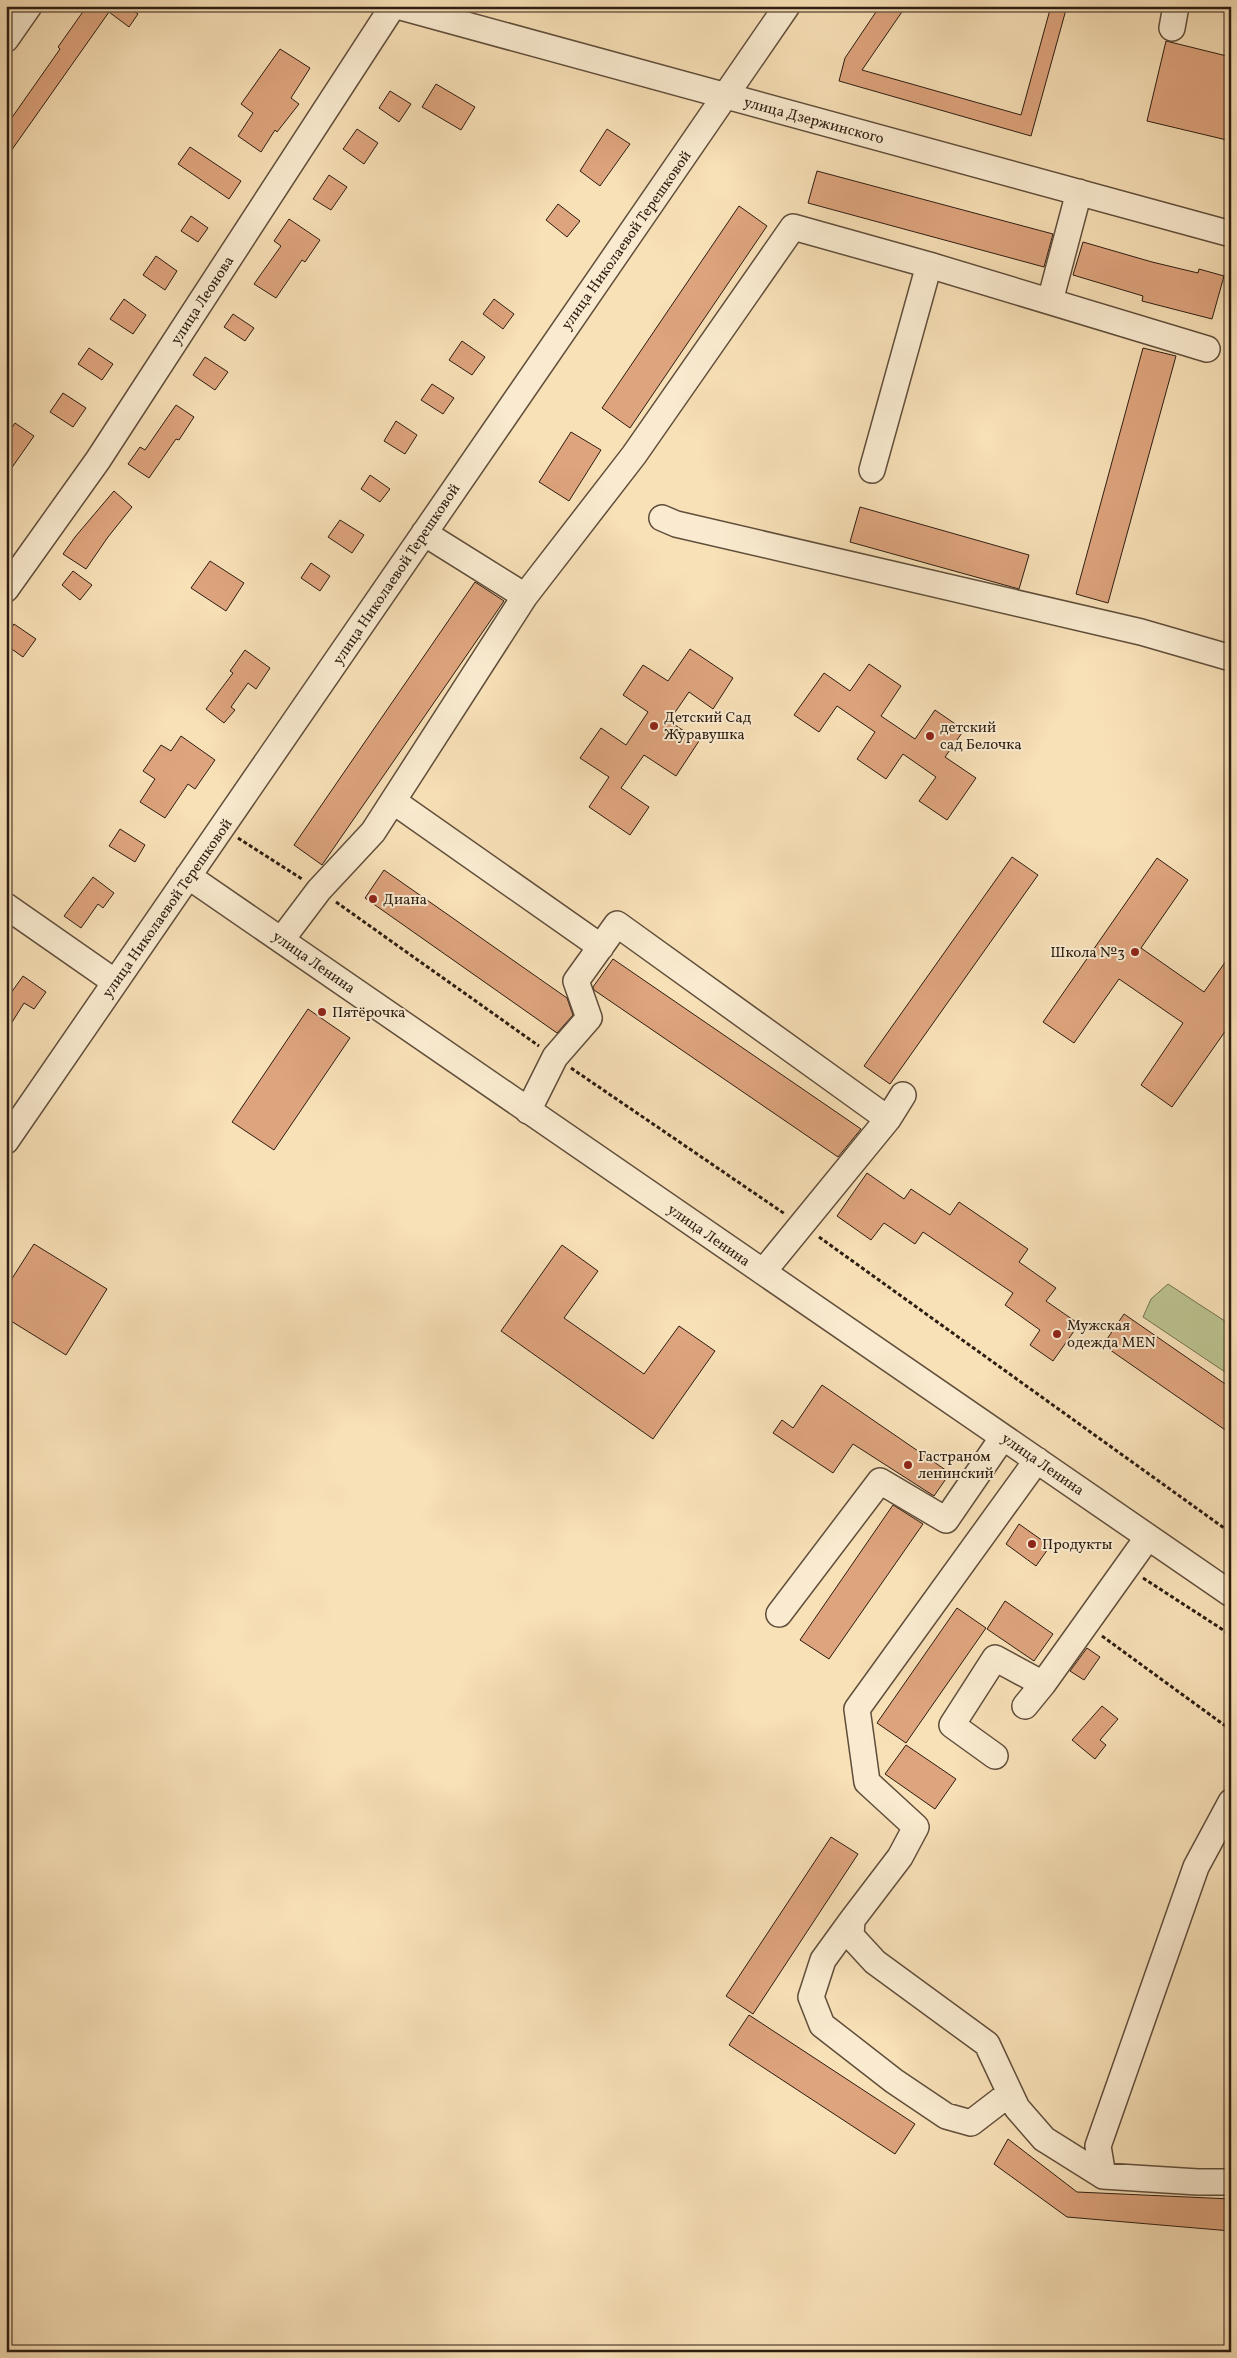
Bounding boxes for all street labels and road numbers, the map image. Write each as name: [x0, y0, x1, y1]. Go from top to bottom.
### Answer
street label: улица Дзержинского: [741, 93, 886, 150]
street label: улица Николаевой Терешковой: [557, 147, 697, 335]
street label: улица Леонова: [167, 252, 240, 349]
street label: улица Николаевой Терешковой: [329, 480, 466, 670]
street label: улица Николаевой Терешковой: [98, 815, 238, 1003]
street label: улица Ленина: [267, 927, 359, 1000]
street label: улица Ленина: [662, 1200, 754, 1273]
street label: улица Ленина: [996, 1429, 1088, 1502]

